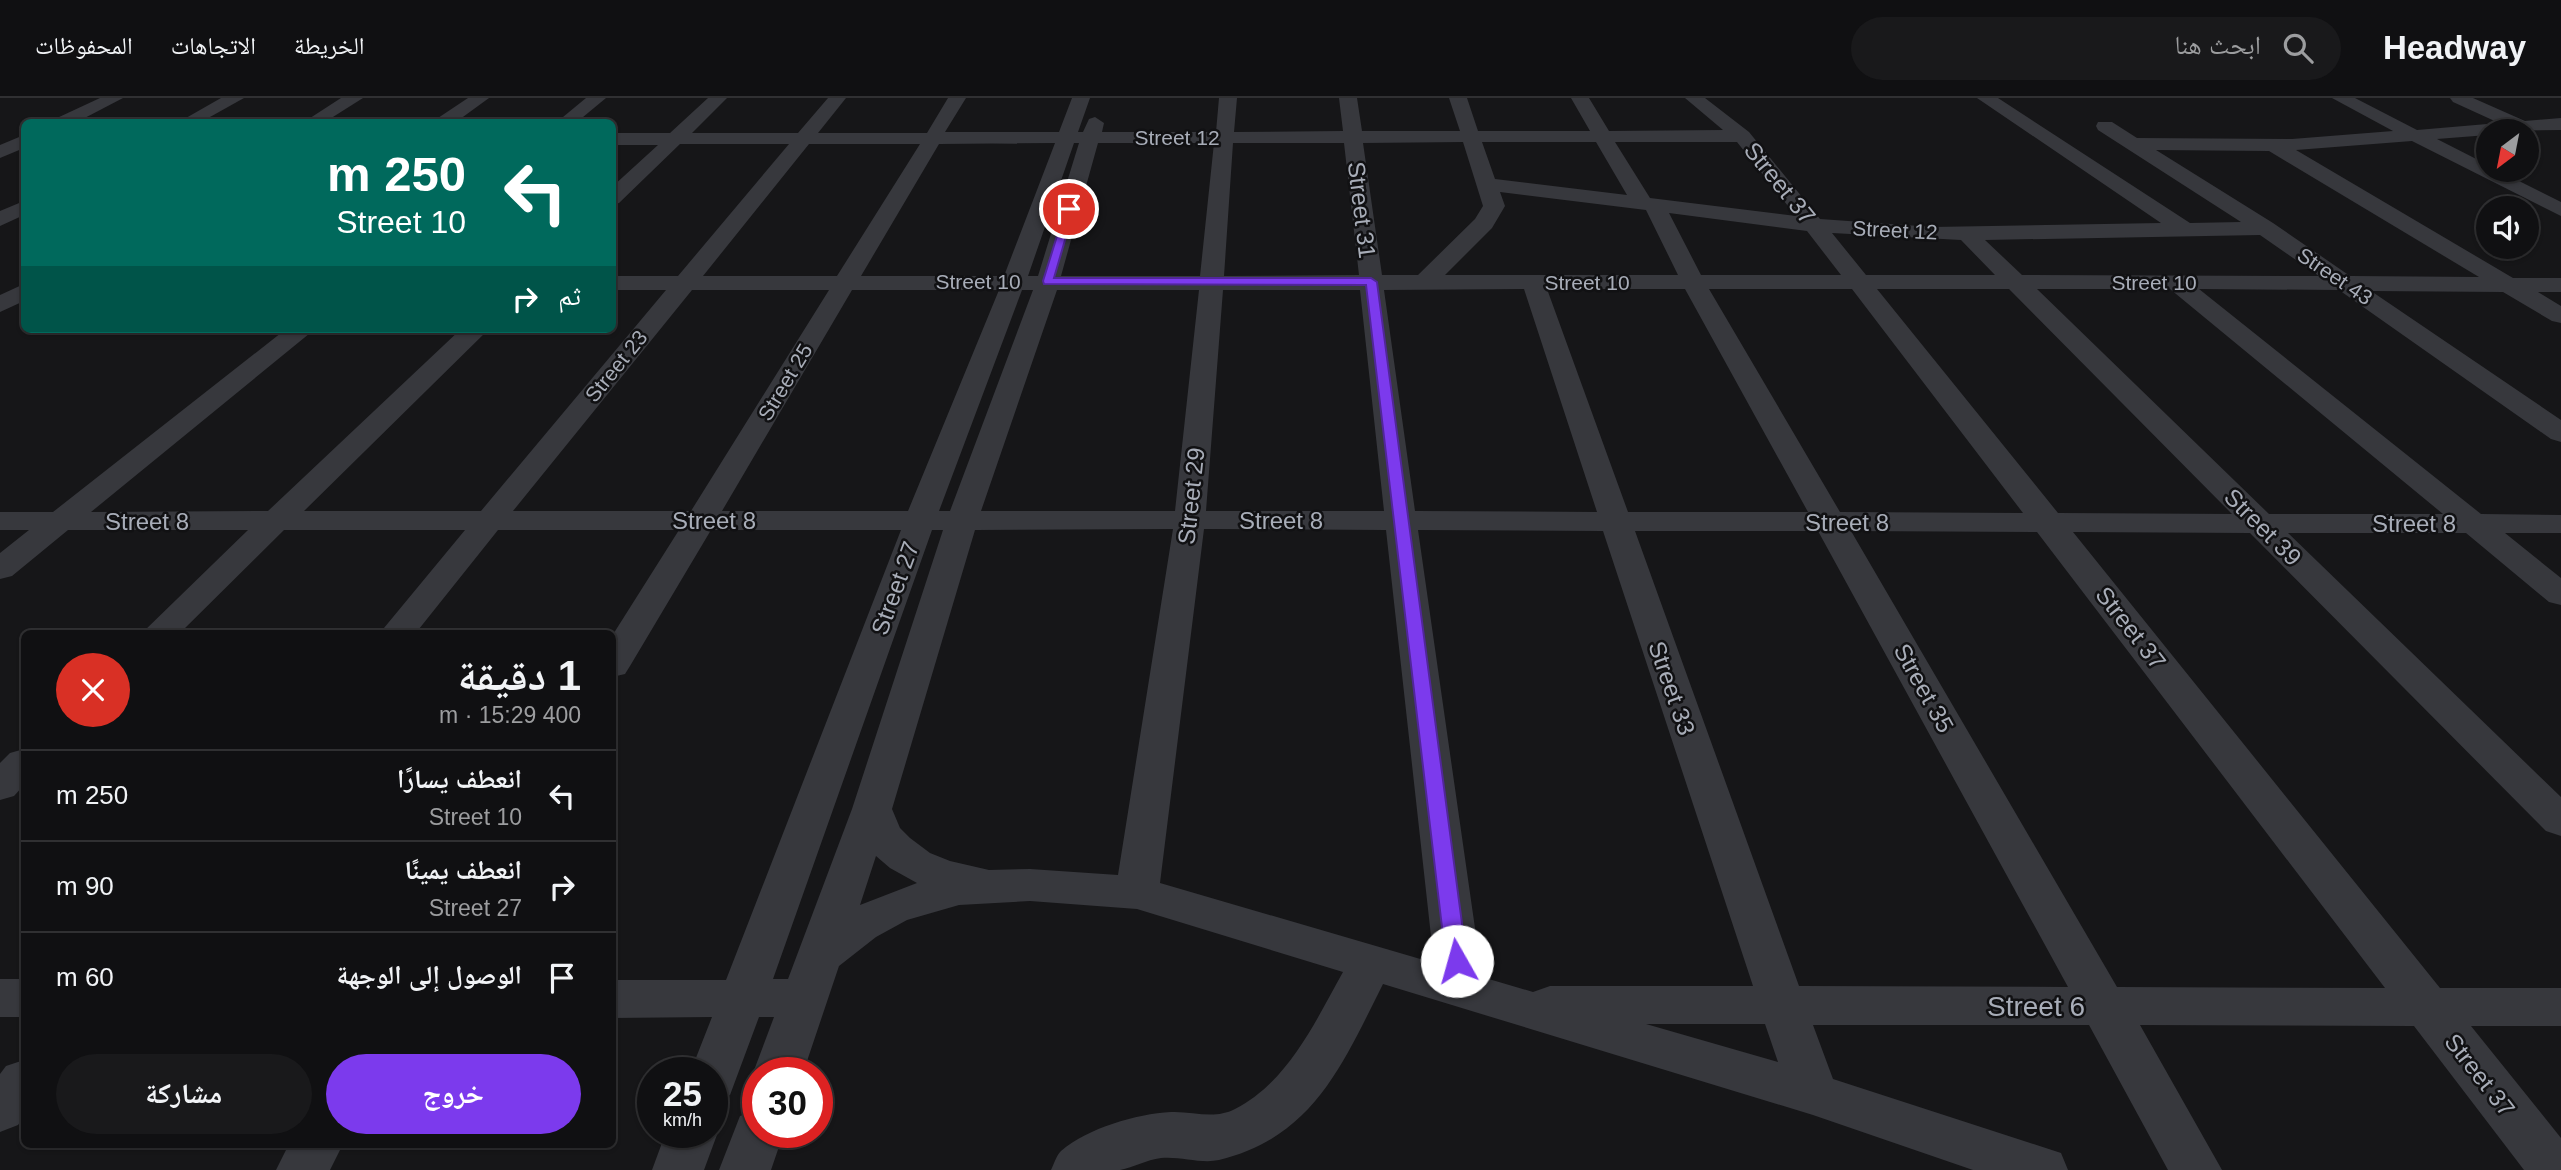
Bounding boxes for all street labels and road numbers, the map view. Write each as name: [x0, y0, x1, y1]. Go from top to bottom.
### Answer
street label: Street 12: [1134, 126, 1220, 149]
street label: Street 37: [1739, 137, 1821, 229]
street label: Street 31: [1343, 160, 1381, 260]
street label: Street 12: [1852, 216, 1938, 244]
street label: Street 43: [2293, 243, 2377, 309]
street label: Street 10: [935, 270, 1021, 293]
street label: Street 10: [1544, 271, 1630, 294]
street label: Street 10: [2111, 271, 2197, 294]
street label: Street 23: [580, 326, 652, 406]
street label: Street 25: [753, 340, 817, 424]
street label: Street 29: [1172, 446, 1210, 546]
street label: Street 39: [2219, 483, 2307, 571]
street label: Street 8: [672, 507, 756, 534]
street label: Street 8: [1239, 507, 1323, 534]
street label: Street 8: [105, 508, 189, 535]
street label: Street 8: [1805, 509, 1889, 536]
street label: Street 8: [2372, 510, 2456, 537]
street label: Street 27: [866, 538, 924, 638]
street label: Street 37: [2090, 581, 2172, 675]
street label: Street 33: [1643, 638, 1701, 738]
street label: Street 35: [1889, 639, 1959, 737]
street label: Street 6: [1987, 991, 2085, 1022]
street label: Street 37: [2439, 1028, 2521, 1122]

